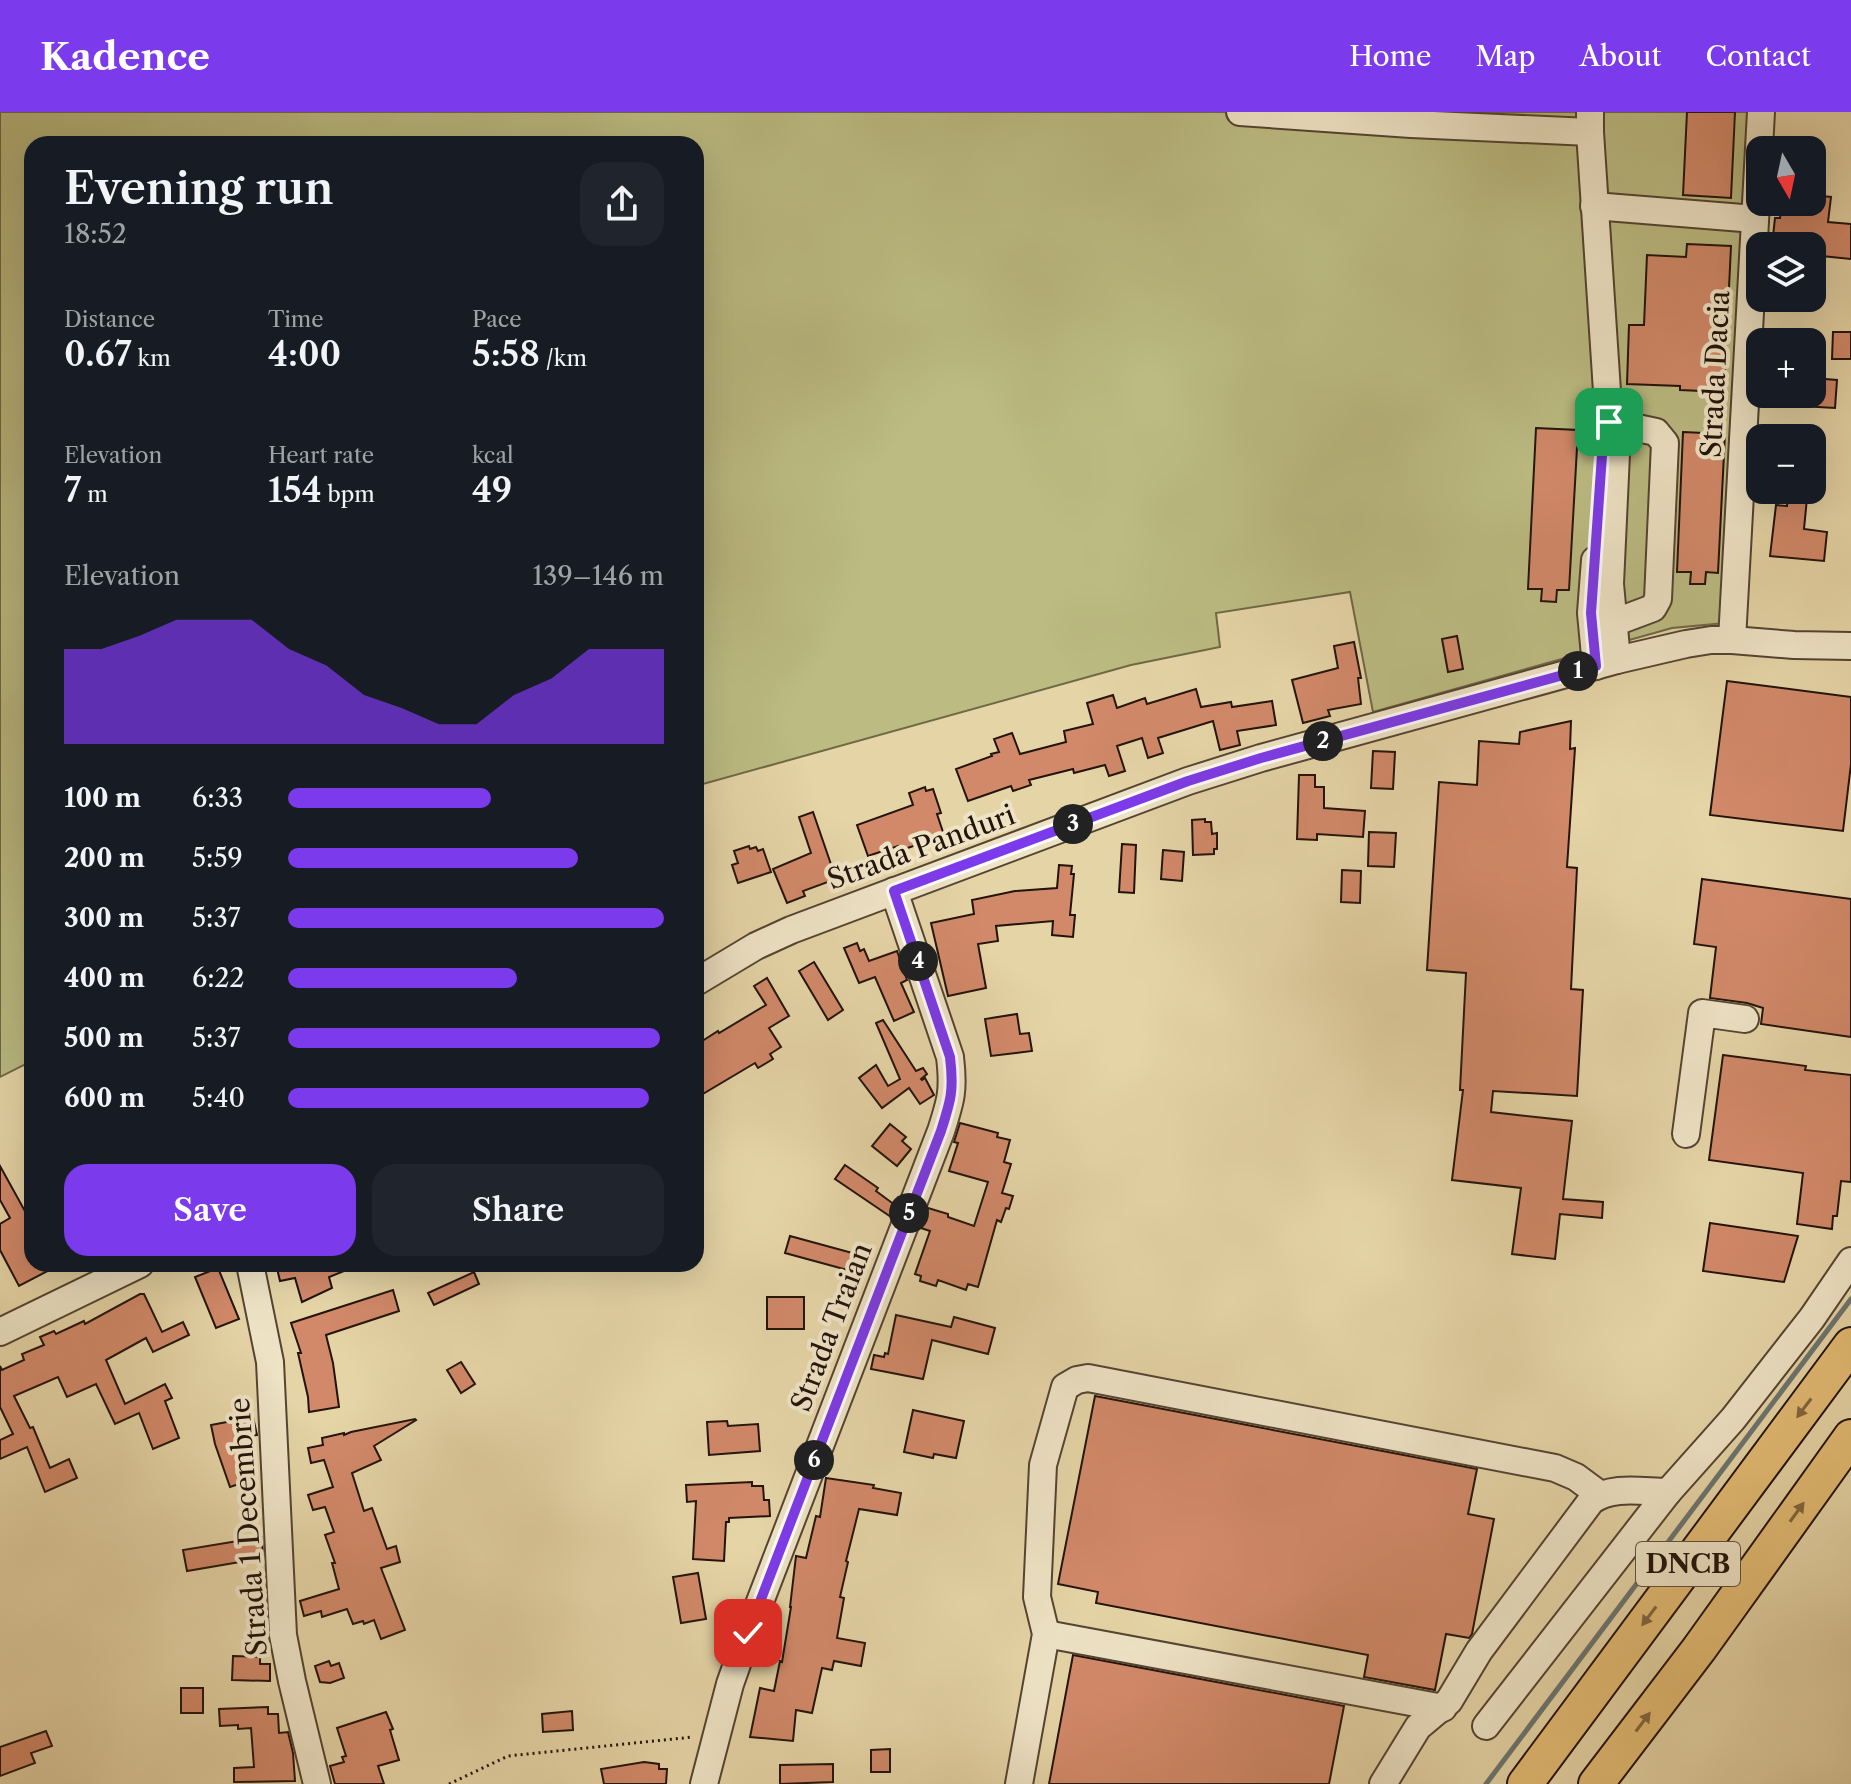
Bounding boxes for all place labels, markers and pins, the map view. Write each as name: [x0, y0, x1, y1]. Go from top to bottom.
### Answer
pin: [1575, 388, 1643, 456]
pin: 1: [1558, 651, 1598, 691]
pin: 2: [1303, 721, 1343, 761]
pin: 3: [1053, 804, 1093, 844]
pin: 4: [898, 941, 938, 981]
pin: 5: [889, 1193, 929, 1233]
pin: 6: [794, 1440, 834, 1480]
pin: [714, 1599, 782, 1667]

